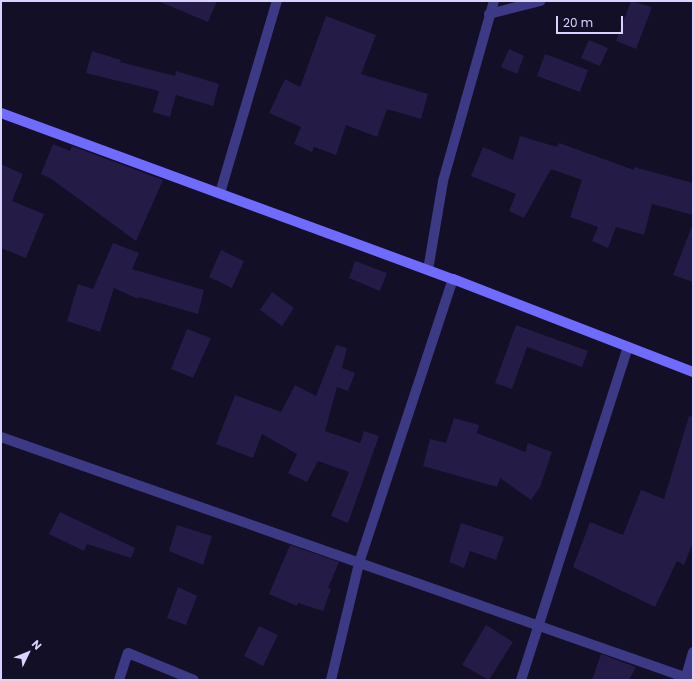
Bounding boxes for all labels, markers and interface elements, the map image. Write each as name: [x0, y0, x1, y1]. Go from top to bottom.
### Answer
scale bar: [558, 8, 625, 34]
text: 20 m: [563, 14, 593, 31]
north arrow: [8, 633, 48, 673]
text: N: [28, 636, 45, 653]

